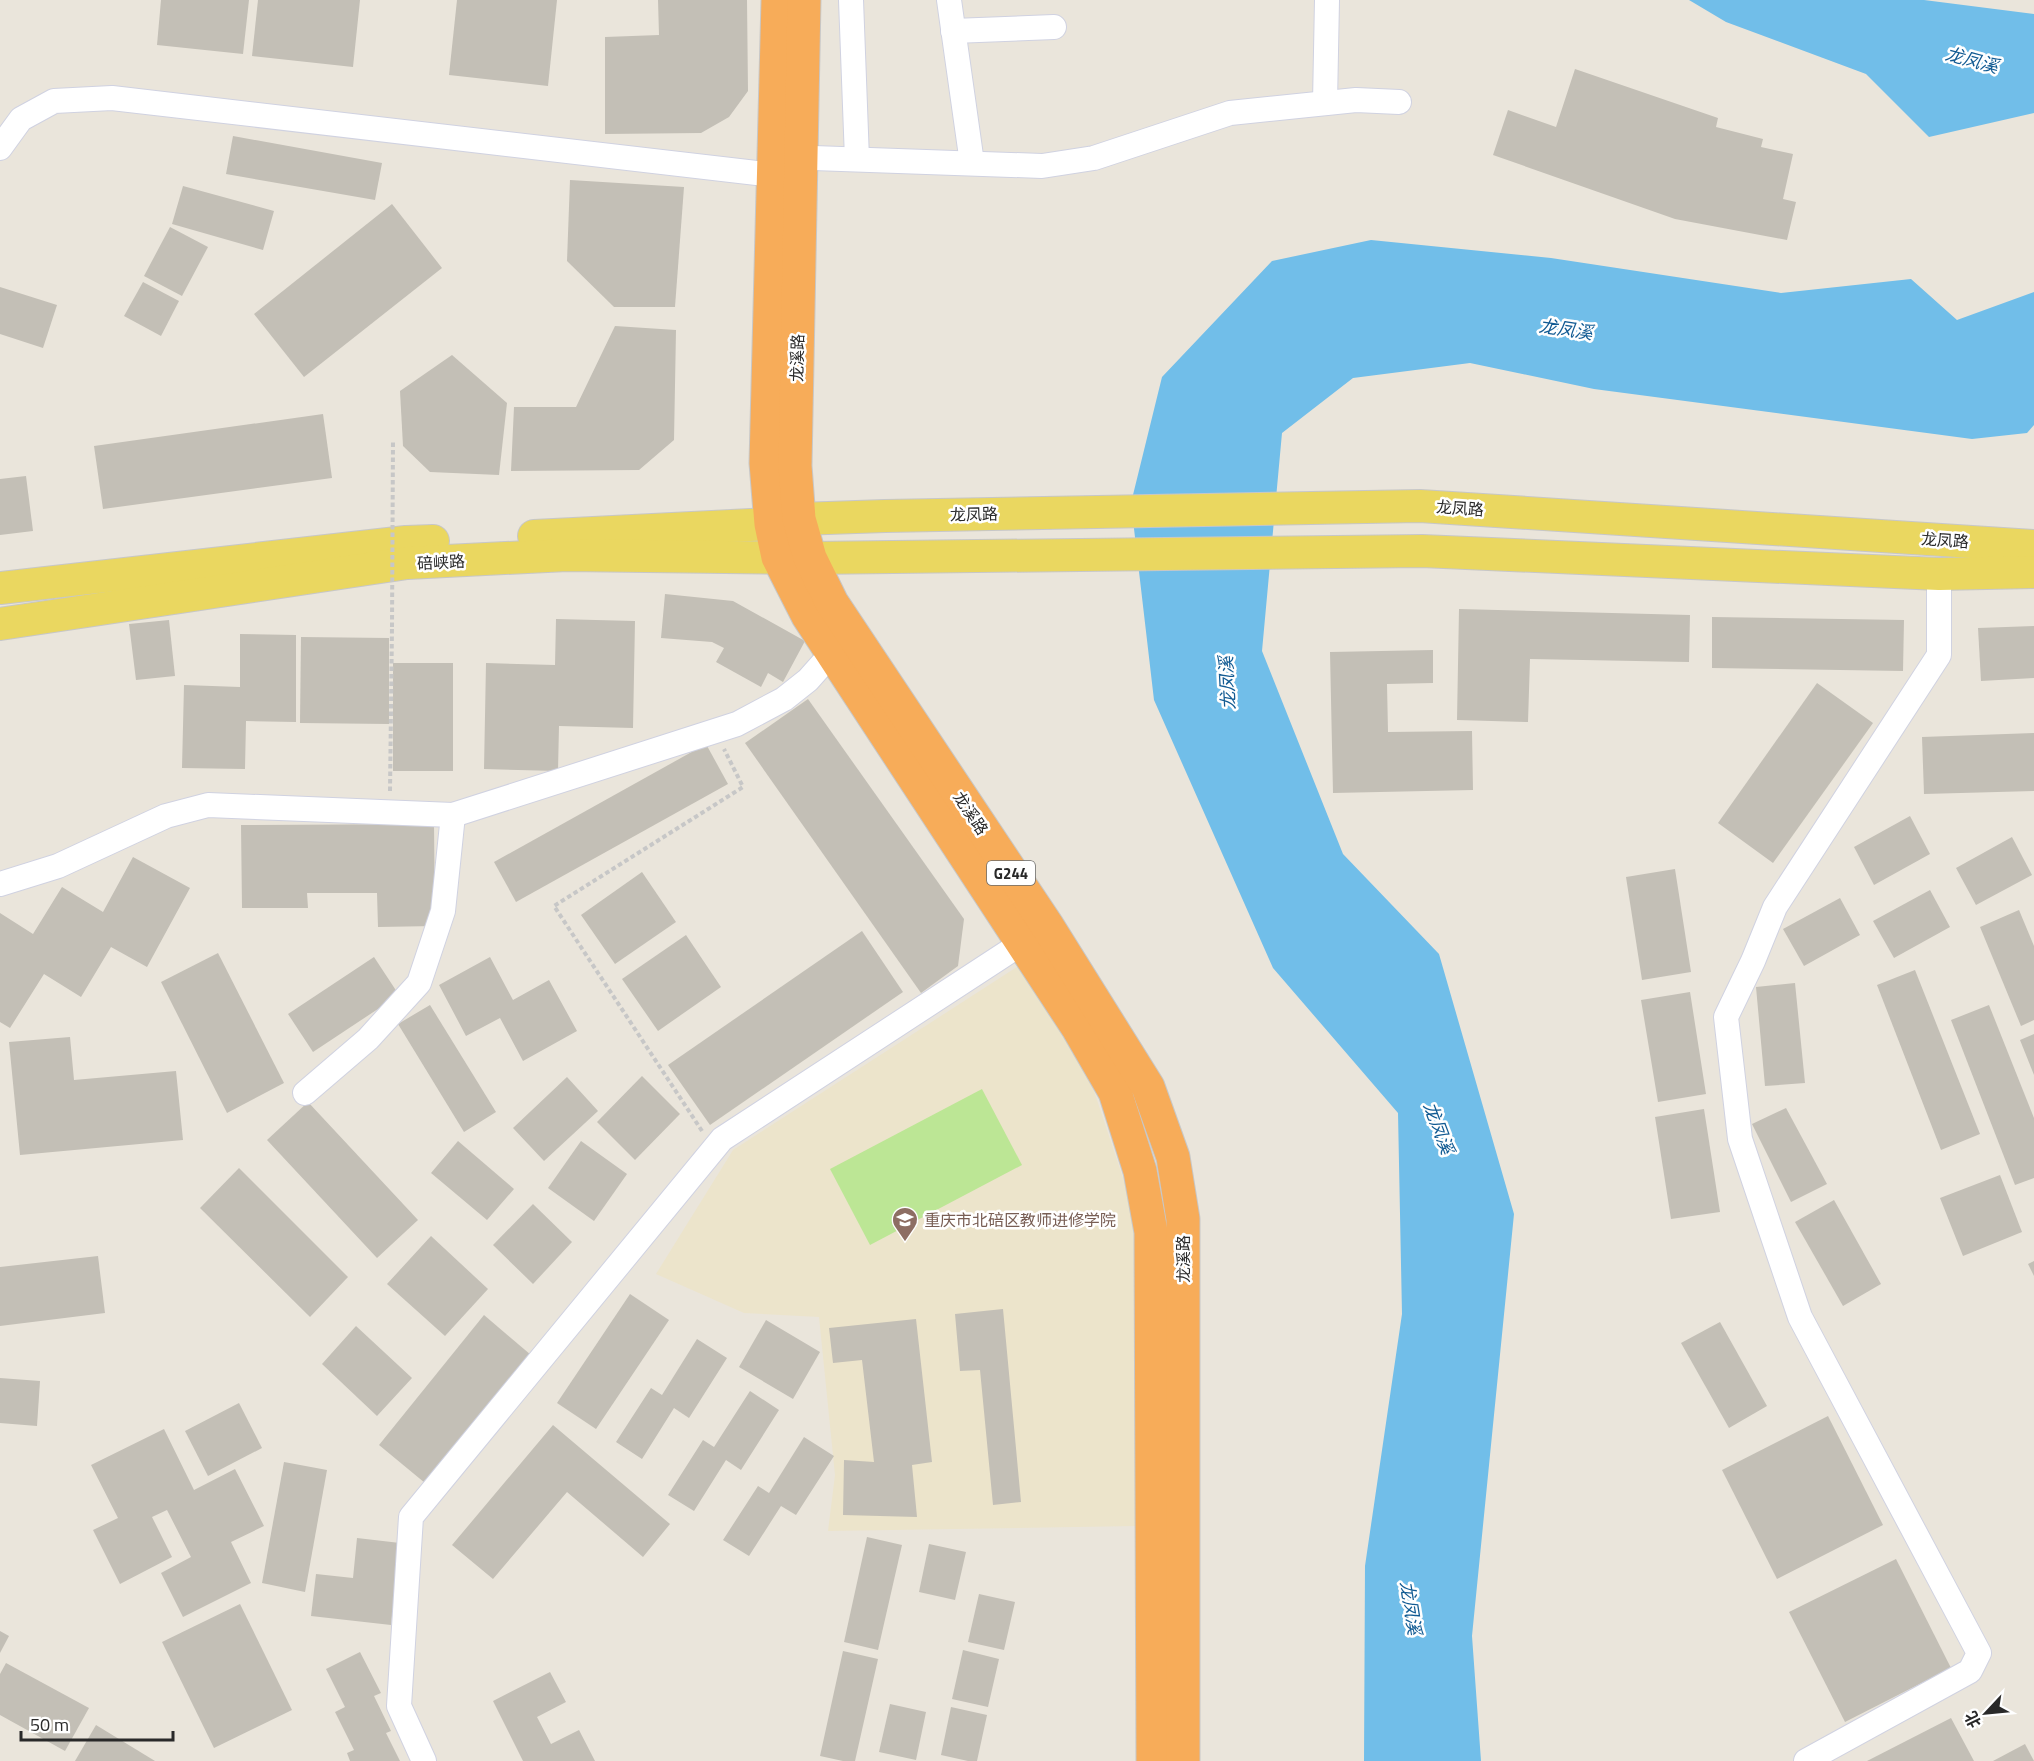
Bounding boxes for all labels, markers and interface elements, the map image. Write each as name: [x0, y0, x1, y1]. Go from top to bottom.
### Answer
water label: 龙凤溪: [1942, 40, 2004, 81]
water label: 龙凤溪: [1537, 312, 1597, 346]
street label: 龙溪路: [785, 334, 809, 382]
street label: 龙凤路: [1435, 494, 1485, 522]
street label: 龙凤路: [950, 502, 998, 526]
street label: 龙凤路: [1920, 526, 1970, 554]
street label: 碚峡路: [416, 549, 466, 575]
water label: 龙凤溪: [1212, 653, 1242, 711]
street label: 龙溪路: [948, 786, 994, 840]
road number: G244: [987, 861, 1035, 885]
water label: 龙凤溪: [1417, 1098, 1462, 1160]
school or university icon: 重庆市北碚区教师进修学院: [890, 1205, 920, 1243]
place label: 重庆市北碚区教师进修学院: [924, 1208, 1116, 1232]
street label: 龙溪路: [1171, 1235, 1195, 1283]
water label: 龙凤溪: [1393, 1579, 1429, 1639]
north arrow: [1956, 1683, 2016, 1743]
scale bar: [21, 1704, 172, 1742]
text: 北: [1958, 1707, 1987, 1732]
text: 50 m: [30, 1711, 69, 1738]

